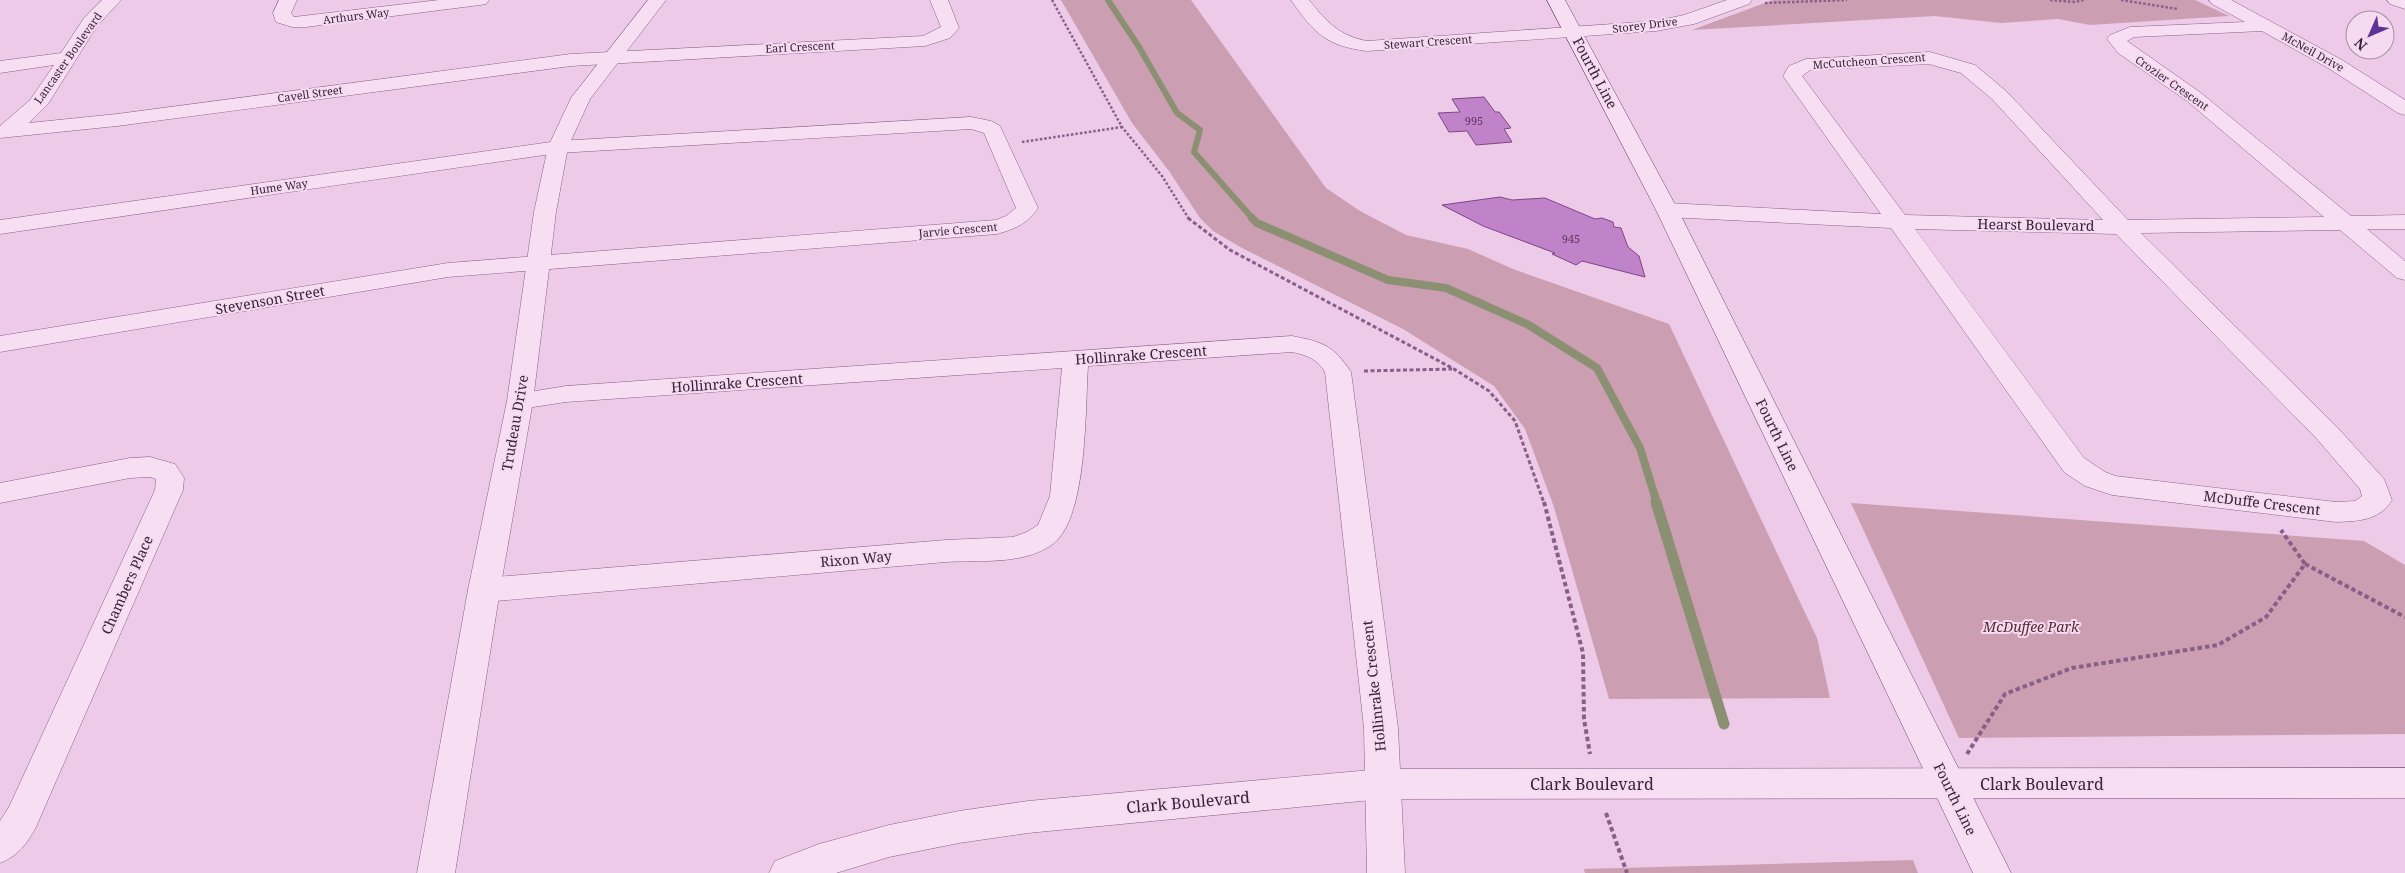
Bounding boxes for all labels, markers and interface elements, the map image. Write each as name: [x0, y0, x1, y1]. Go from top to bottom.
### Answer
street label: Arthurs Way: [322, 4, 391, 27]
street label: Lancaster Boulevard: [30, 9, 105, 107]
north arrow: [2345, 10, 2395, 60]
street label: Storey Drive: [1612, 13, 1678, 36]
street label: McNeil Drive: [2280, 28, 2347, 75]
street label: Stewart Crescent: [1383, 31, 1473, 52]
street label: Fourth Line: [1569, 34, 1622, 112]
text: N: [2350, 34, 2371, 55]
street label: Earl Crescent: [765, 37, 835, 56]
street label: McCutcheon Crescent: [1812, 49, 1926, 72]
street label: Crozier Crescent: [2133, 52, 2212, 114]
street label: Cavell Street: [276, 81, 344, 105]
house number: 995: [1465, 113, 1483, 128]
street label: Hume Way: [249, 175, 309, 198]
street label: Hearst Boulevard: [1977, 214, 2095, 235]
street label: Jarvie Crescent: [917, 219, 998, 241]
house number: 945: [1562, 231, 1580, 246]
street label: Stevenson Street: [214, 281, 326, 318]
street label: Hollinrake Crescent: [1074, 340, 1208, 369]
street label: Hollinrake Crescent: [670, 368, 804, 397]
street label: Trudeau Drive: [497, 373, 532, 473]
street label: Fourth Line: [1752, 395, 1803, 474]
street label: McDuffe Crescent: [2203, 486, 2322, 519]
street label: Chambers Place: [96, 532, 157, 637]
street label: Rixon Way: [819, 546, 893, 571]
park label: McDuffee Park: [1982, 617, 2080, 636]
street label: Hollinrake Crescent: [1357, 619, 1390, 753]
street label: Fourth Line: [1930, 759, 1981, 838]
street label: Clark Boulevard: [1530, 773, 1654, 795]
street label: Clark Boulevard: [1980, 773, 2104, 795]
street label: Clark Boulevard: [1125, 786, 1251, 818]

